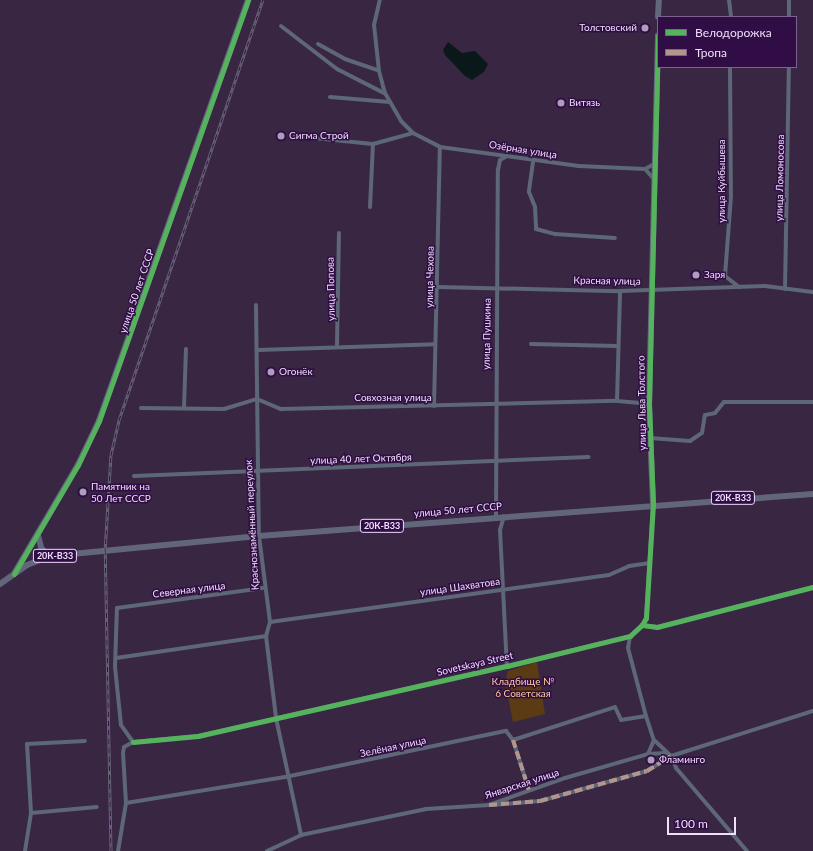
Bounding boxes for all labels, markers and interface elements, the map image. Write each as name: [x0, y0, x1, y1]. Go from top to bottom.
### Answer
legend: [657, 16, 797, 68]
place label: Толстовский: [579, 22, 637, 34]
marker: Толстовский: [640, 23, 650, 33]
text: Велодорожка: [695, 25, 772, 40]
text: Тропа: [695, 45, 727, 60]
place label: Витязь: [569, 97, 600, 109]
marker: Витязь: [556, 98, 566, 108]
place label: Сигма Строй: [289, 130, 349, 142]
marker: Сигма Строй: [276, 131, 286, 141]
street label: улица Ломоносова: [773, 134, 787, 222]
street label: Озёрная улица: [488, 139, 558, 161]
street label: улица Куйбышева: [716, 139, 728, 223]
street label: улица Чехова: [423, 246, 437, 308]
street label: улица 50 лет СССР: [117, 247, 157, 335]
street label: улица Попова: [324, 257, 338, 321]
place label: Заря: [704, 269, 725, 281]
marker: Заря: [691, 270, 701, 280]
street label: Красная улица: [573, 274, 641, 288]
street label: улица Пушкина: [480, 298, 494, 370]
street label: улица Льва Толстого: [635, 355, 649, 451]
place label: Огонёк: [279, 366, 313, 378]
marker: Огонёк: [266, 367, 276, 377]
street label: Совхозная улица: [354, 392, 432, 404]
street label: улица 40 лет Октября: [310, 451, 412, 467]
street label: Краснознамённый переулок: [243, 460, 261, 590]
place label: Памятник на 50 Лет СССР: [91, 480, 151, 504]
marker: Памятник на 50 Лет СССР: [78, 487, 88, 497]
road number: 20К-В33: [710, 491, 756, 505]
street label: улица 50 лет СССР: [413, 500, 503, 520]
road number: 20К-В33: [359, 519, 405, 533]
road number: 20К-В33: [32, 549, 78, 563]
street label: улица Шахватова: [419, 575, 501, 599]
street label: Северная улица: [152, 580, 226, 600]
street label: Sovetskaya Street: [436, 649, 514, 679]
park label: Кладбище № 6 Советская: [491, 675, 555, 698]
street label: Зелёная улица: [359, 734, 427, 760]
place label: Фламинго: [659, 754, 705, 766]
marker: Фламинго: [646, 755, 656, 765]
street label: Январская улица: [483, 766, 561, 802]
scale bar: [669, 809, 738, 835]
text: 100 m: [674, 816, 708, 831]

